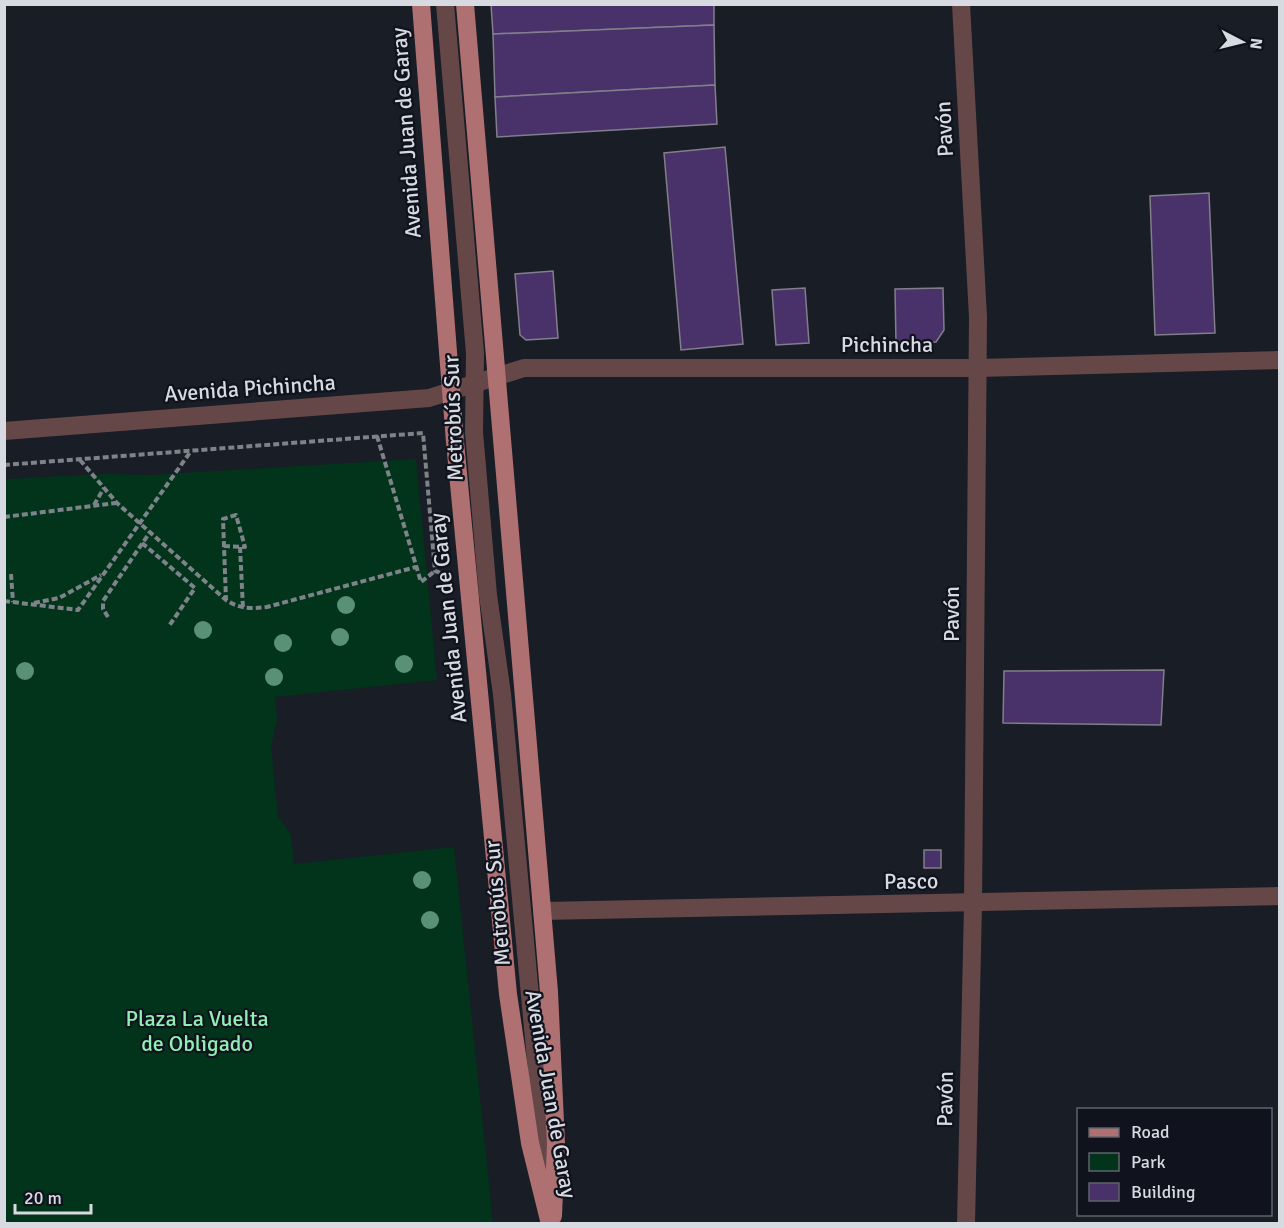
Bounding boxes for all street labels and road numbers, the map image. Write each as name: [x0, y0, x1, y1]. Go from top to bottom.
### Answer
street label: Avenida Juan de Garay: [385, 26, 427, 239]
street label: Pavón: [929, 100, 959, 158]
street label: Pichincha: [841, 331, 933, 358]
street label: Metrobús Sur: [437, 355, 469, 481]
street label: Avenida Pichincha: [163, 369, 337, 407]
street label: Avenida Juan de Garay: [423, 511, 472, 724]
street label: Pavón: [938, 586, 965, 642]
street label: Metrobús Sur: [478, 839, 516, 967]
street label: Pasco: [884, 867, 938, 895]
street label: Avenida Juan de Garay: [519, 988, 583, 1201]
street label: Pavón: [931, 1071, 959, 1127]

